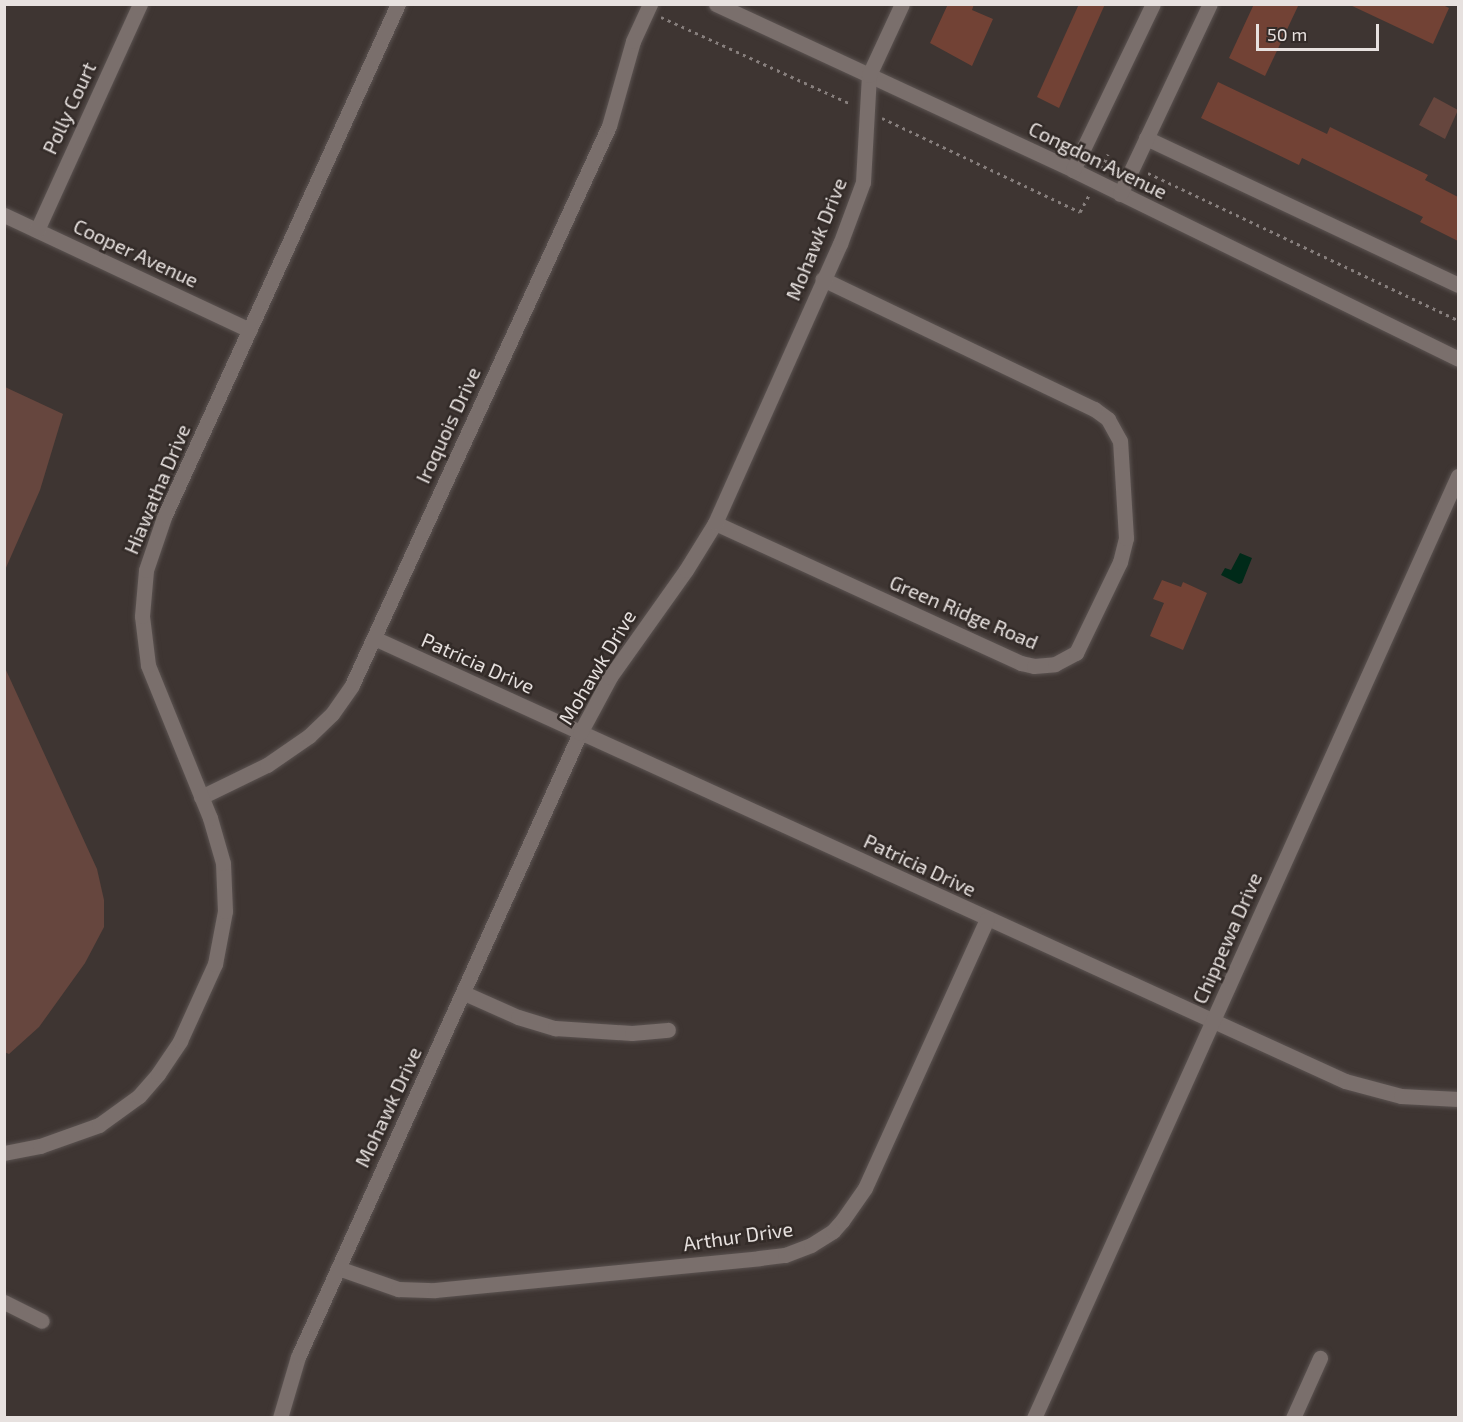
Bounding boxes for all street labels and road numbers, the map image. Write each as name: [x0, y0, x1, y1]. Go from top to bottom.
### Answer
street label: Polly Court: [37, 58, 101, 158]
street label: Congdon Avenue: [1025, 116, 1171, 204]
street label: Mohawk Drive: [781, 174, 851, 304]
street label: Cooper Avenue: [69, 213, 203, 293]
street label: Iroquois Drive: [411, 363, 485, 487]
street label: Hiawatha Drive: [119, 420, 195, 558]
street label: Green Ridge Road: [886, 570, 1042, 654]
street label: Mohawk Drive: [553, 605, 641, 729]
street label: Patricia Drive: [418, 627, 538, 699]
street label: Patricia Drive: [860, 829, 980, 901]
street label: Chippewa Drive: [1187, 869, 1267, 1007]
street label: Mohawk Drive: [350, 1043, 426, 1171]
street label: Arthur Drive: [681, 1216, 795, 1256]

